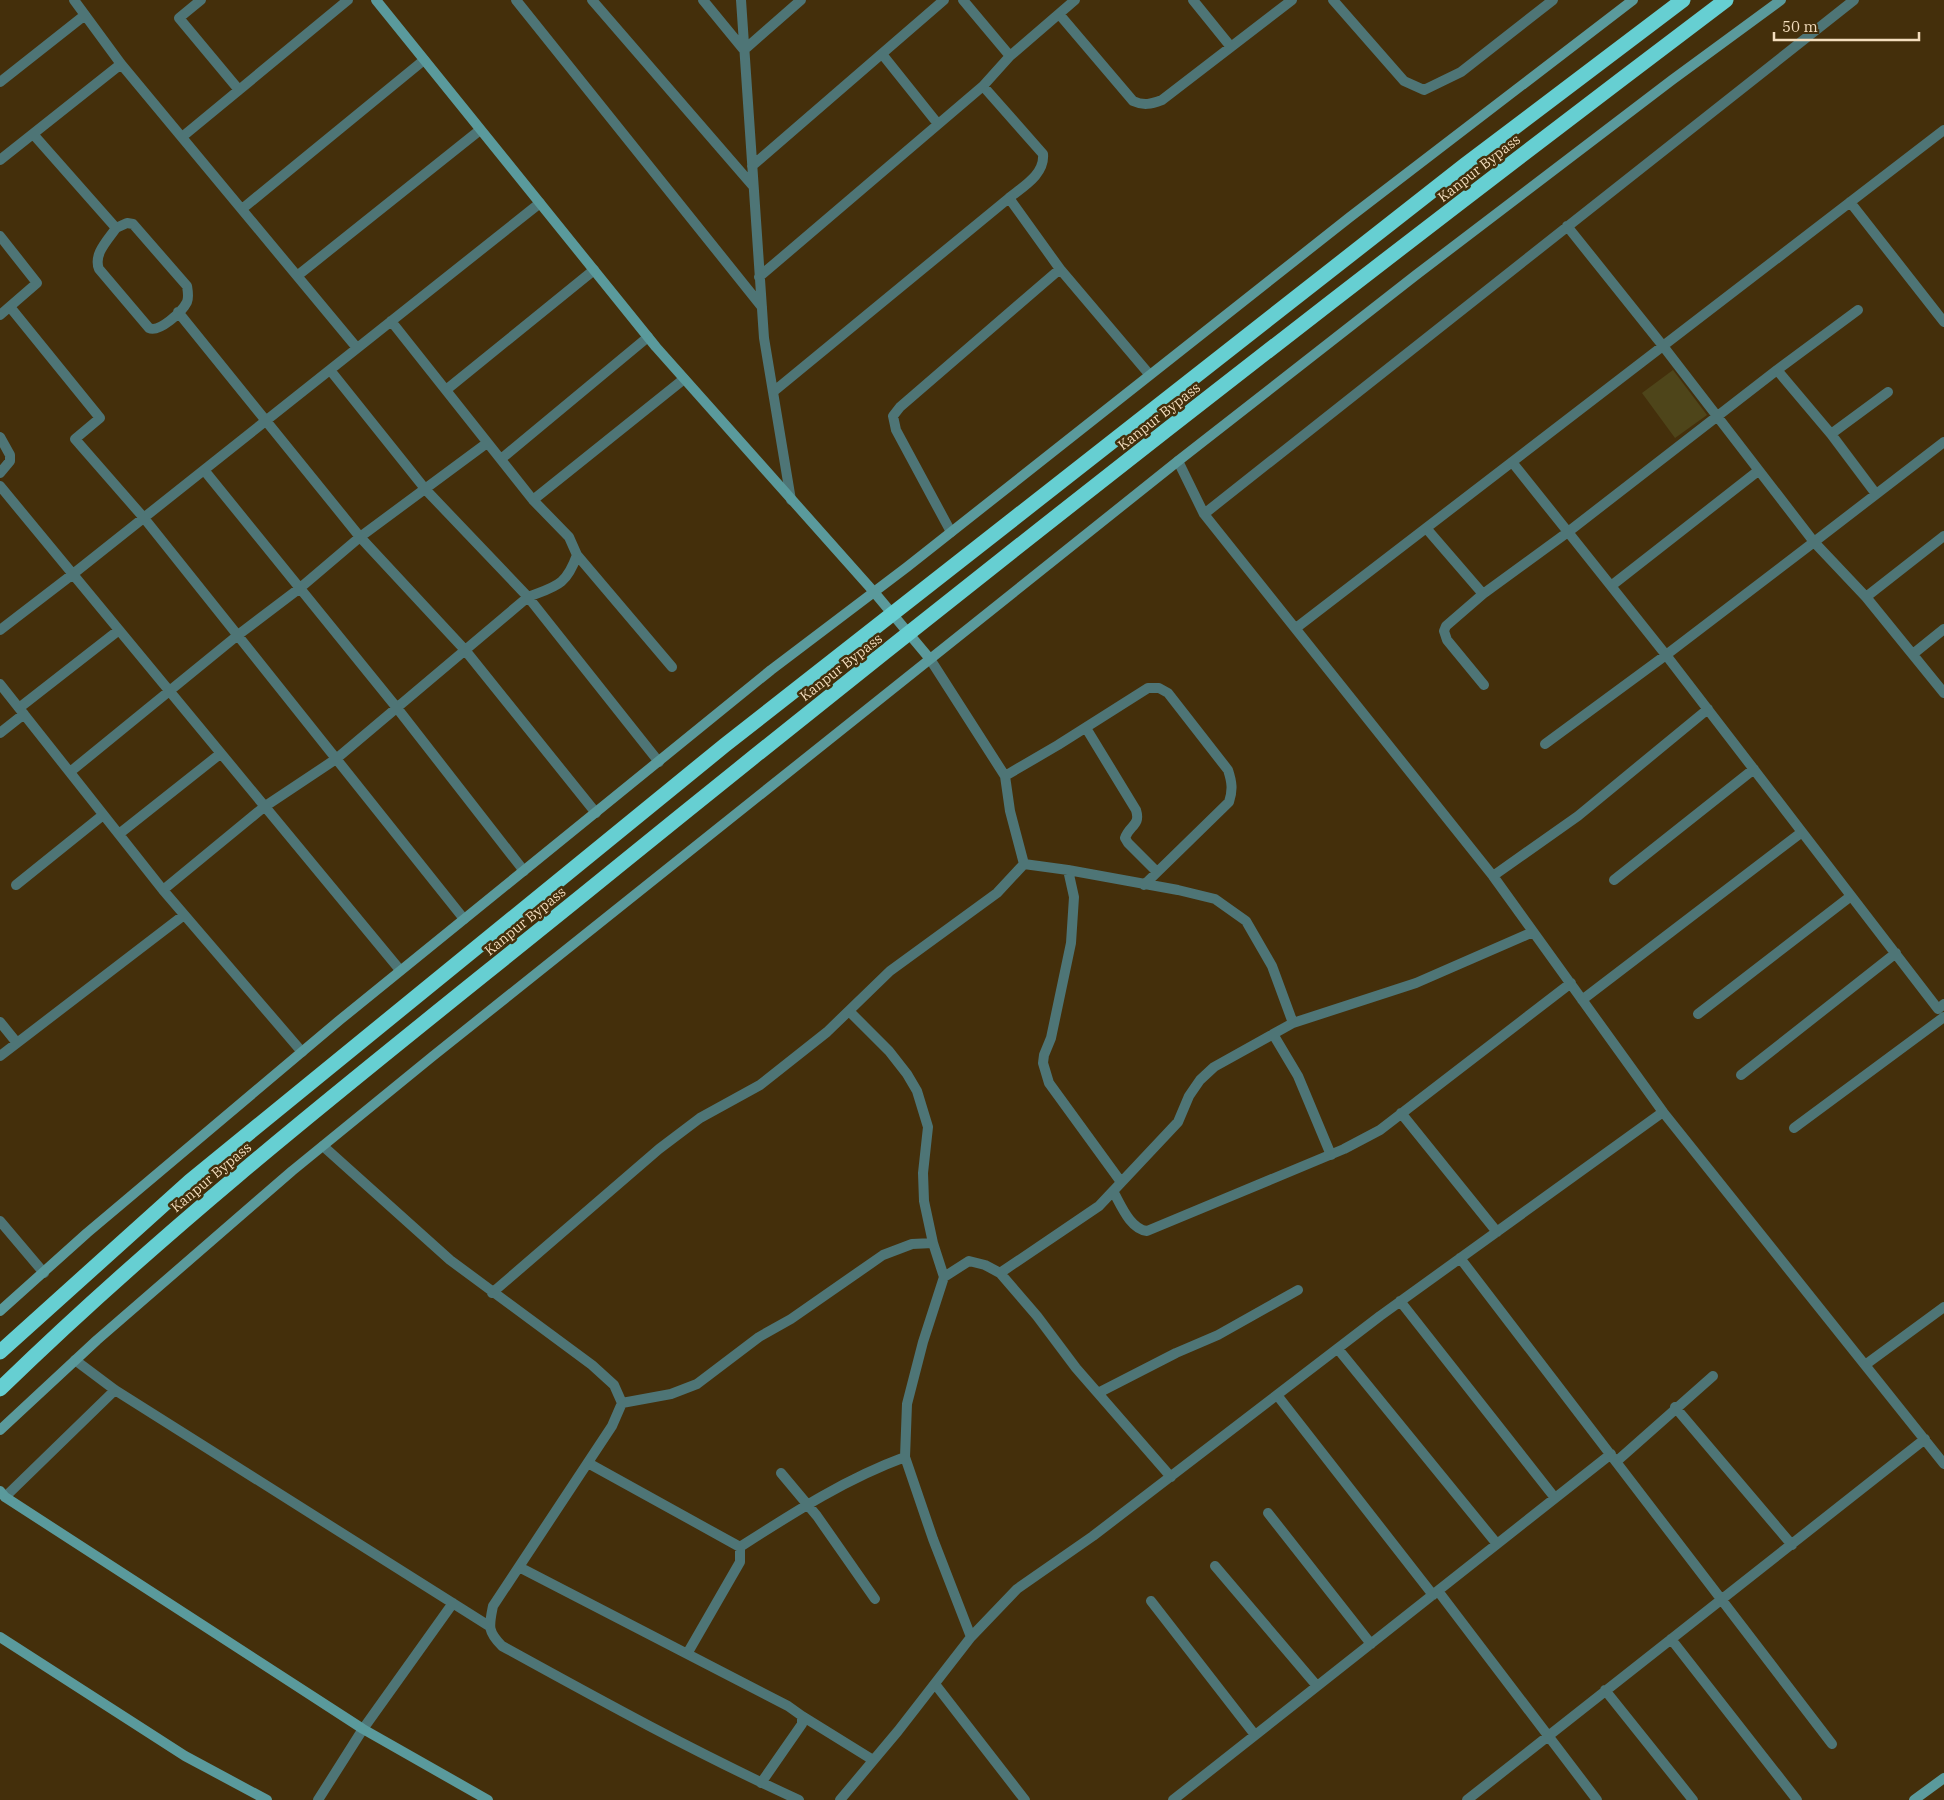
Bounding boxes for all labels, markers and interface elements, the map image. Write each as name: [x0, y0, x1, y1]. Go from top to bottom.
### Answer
scale bar: [1774, 10, 1919, 42]
text: 50 m: [1782, 17, 1818, 36]
street label: Kanpur Bypass: [1434, 130, 1524, 206]
street label: Kanpur Bypass: [1114, 378, 1204, 454]
street label: Kanpur Bypass: [796, 629, 886, 705]
street label: Kanpur Bypass: [481, 883, 570, 959]
street label: Kanpur Bypass: [167, 1138, 255, 1216]

